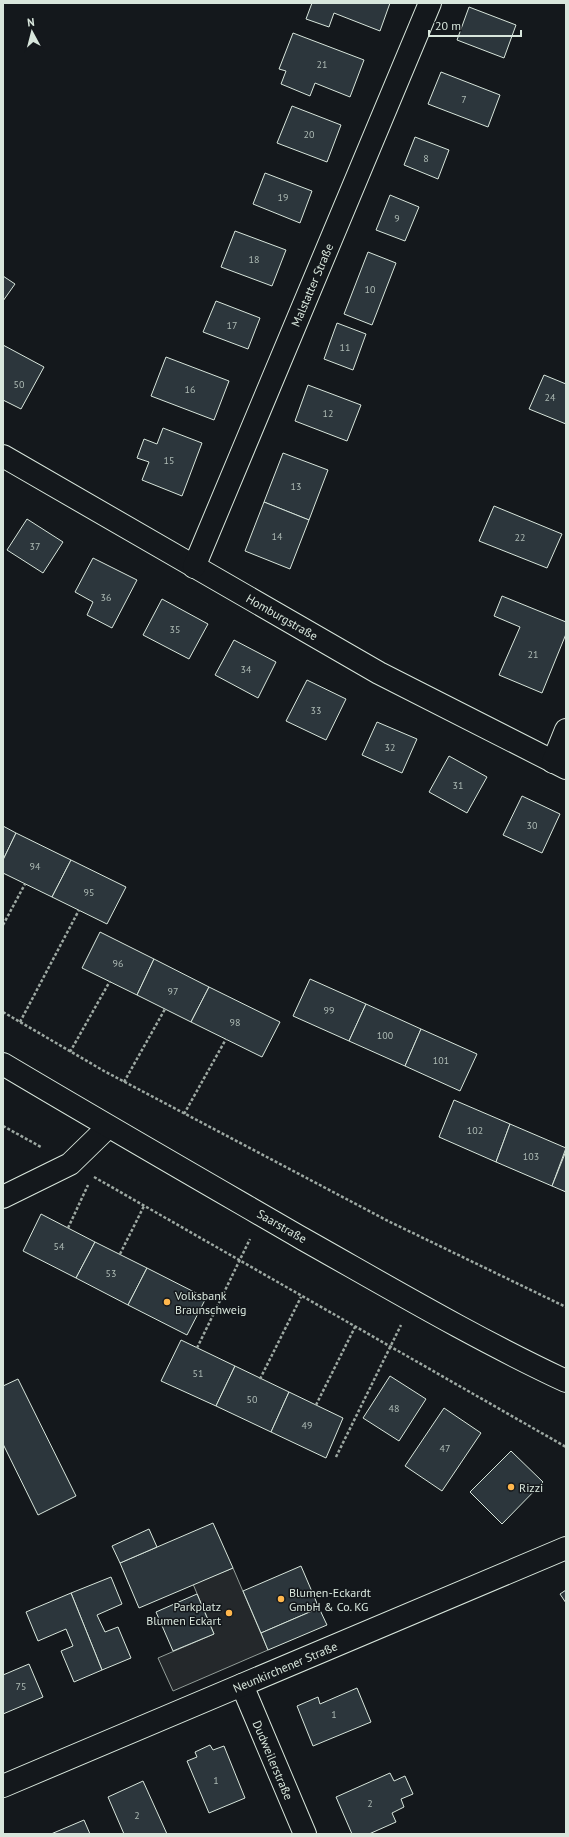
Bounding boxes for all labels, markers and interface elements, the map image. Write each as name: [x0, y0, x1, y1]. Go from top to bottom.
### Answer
north arrow: [12, 12, 52, 52]
scale bar: [429, 12, 521, 38]
text: N: [26, 15, 35, 29]
text: 20 m: [435, 18, 461, 33]
house number: 21: [317, 58, 327, 71]
house number: 7: [461, 93, 467, 106]
house number: 20: [304, 128, 315, 141]
house number: 8: [423, 152, 429, 165]
house number: 19: [278, 191, 288, 204]
house number: 9: [394, 212, 400, 225]
street label: Malstatter Straße: [288, 241, 336, 329]
house number: 18: [249, 253, 259, 266]
house number: 10: [365, 283, 376, 296]
house number: 17: [227, 319, 237, 332]
house number: 11: [340, 341, 350, 354]
house number: 50: [14, 378, 25, 391]
house number: 16: [185, 383, 195, 396]
house number: 24: [545, 391, 556, 404]
house number: 12: [323, 407, 333, 420]
house number: 15: [164, 454, 174, 467]
house number: 13: [291, 480, 301, 493]
house number: 14: [272, 530, 283, 543]
house number: 22: [515, 531, 525, 544]
house number: 37: [30, 540, 40, 553]
street label: Homburgstraße: [244, 590, 320, 644]
house number: 36: [101, 591, 111, 604]
house number: 35: [170, 623, 180, 636]
house number: 21: [528, 648, 538, 661]
house number: 34: [241, 663, 252, 676]
house number: 33: [311, 704, 321, 717]
house number: 32: [385, 741, 395, 754]
house number: 31: [453, 779, 463, 792]
house number: 30: [527, 819, 538, 832]
house number: 94: [30, 860, 41, 873]
house number: 95: [84, 886, 94, 899]
house number: 96: [113, 957, 123, 970]
house number: 97: [168, 985, 178, 998]
house number: 99: [324, 1004, 334, 1017]
house number: 98: [230, 1016, 240, 1029]
house number: 100: [377, 1029, 394, 1042]
house number: 101: [433, 1054, 449, 1067]
house number: 102: [467, 1124, 483, 1137]
house number: 103: [523, 1150, 539, 1163]
street label: Saarstraße: [255, 1206, 309, 1246]
house number: 54: [54, 1240, 65, 1253]
house number: 53: [106, 1267, 116, 1280]
place label: Volksbank Braunschweig: [174, 1288, 247, 1317]
marker: Volksbank Braunschweig: [162, 1297, 172, 1307]
house number: 51: [193, 1367, 203, 1380]
house number: 50: [247, 1393, 258, 1406]
house number: 48: [389, 1402, 399, 1415]
house number: 49: [302, 1419, 312, 1432]
house number: 47: [440, 1442, 450, 1455]
place label: Rizzi: [519, 1480, 543, 1495]
marker: Rizzi: [506, 1482, 516, 1492]
place label: Blumen-Eckardt GmbH & Co. KG: [289, 1585, 371, 1614]
marker: Blumen-Eckardt GmbH & Co. KG: [276, 1594, 286, 1604]
place label: Parkplatz Blumen Eckart: [146, 1599, 221, 1628]
marker: Parkplatz Blumen Eckart: [224, 1608, 234, 1618]
street label: Neunkirchener Straße: [231, 1638, 339, 1696]
house number: 75: [16, 1680, 26, 1693]
house number: 1: [331, 1708, 337, 1721]
street label: Dudweilerstraße: [250, 1718, 296, 1802]
house number: 1: [213, 1774, 219, 1787]
house number: 2: [367, 1797, 373, 1810]
house number: 2: [134, 1809, 140, 1822]

